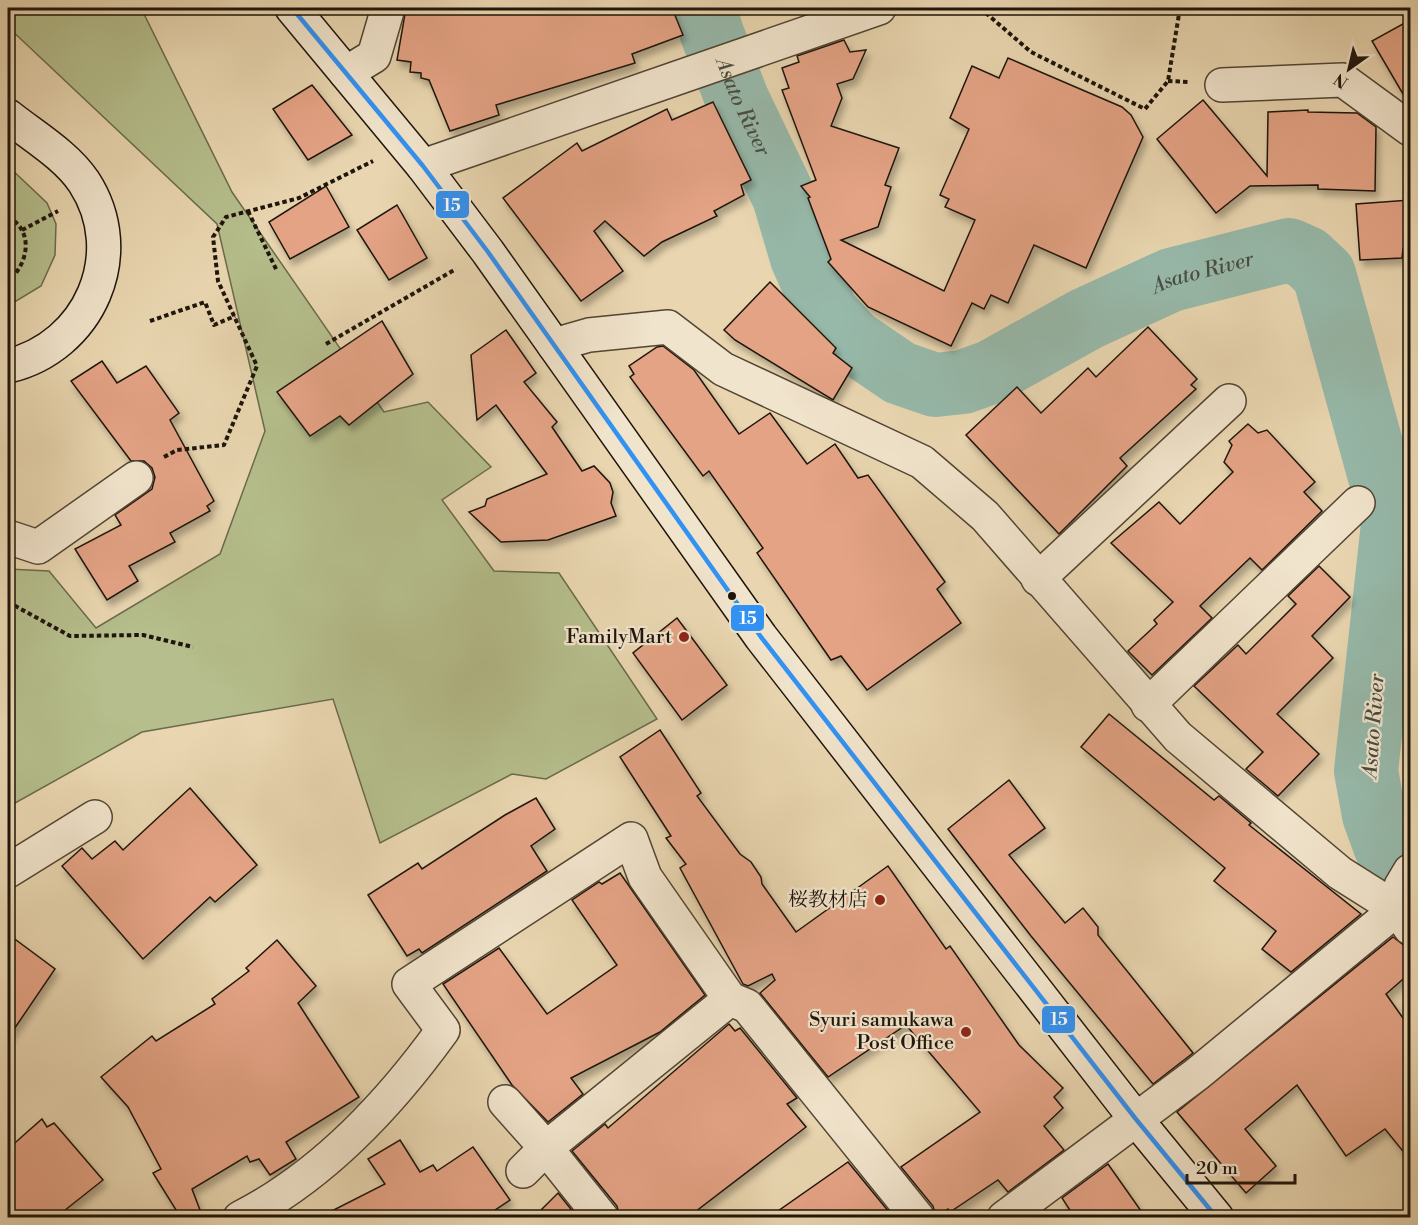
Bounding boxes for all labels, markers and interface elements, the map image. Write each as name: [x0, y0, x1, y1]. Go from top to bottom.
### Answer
north arrow: [1319, 39, 1379, 99]
water label: Asato River: [709, 52, 776, 161]
text: N: [1330, 69, 1352, 92]
line badge: 15: [435, 190, 470, 219]
text: 15: [443, 196, 461, 216]
water label: Asato River: [1146, 246, 1257, 301]
unlabelled marker: [726, 590, 738, 602]
line badge: 15: [730, 604, 765, 632]
text: 15: [739, 609, 757, 629]
place label: FamilyMart: [566, 625, 672, 650]
marker: FamilyMart: [677, 630, 691, 644]
water label: Asato River: [1357, 672, 1391, 781]
place label: 桜教材店: [788, 888, 868, 913]
marker: 桜教材店: [873, 893, 887, 907]
line badge: 15: [1041, 1005, 1076, 1034]
place label: Syuri samukawa Post Office: [809, 1008, 955, 1056]
text: 15: [1050, 1010, 1068, 1030]
marker: Syuri samukawa Post Office: [959, 1025, 973, 1039]
scale bar: [1187, 1147, 1295, 1185]
text: 20 m: [1196, 1157, 1238, 1180]

